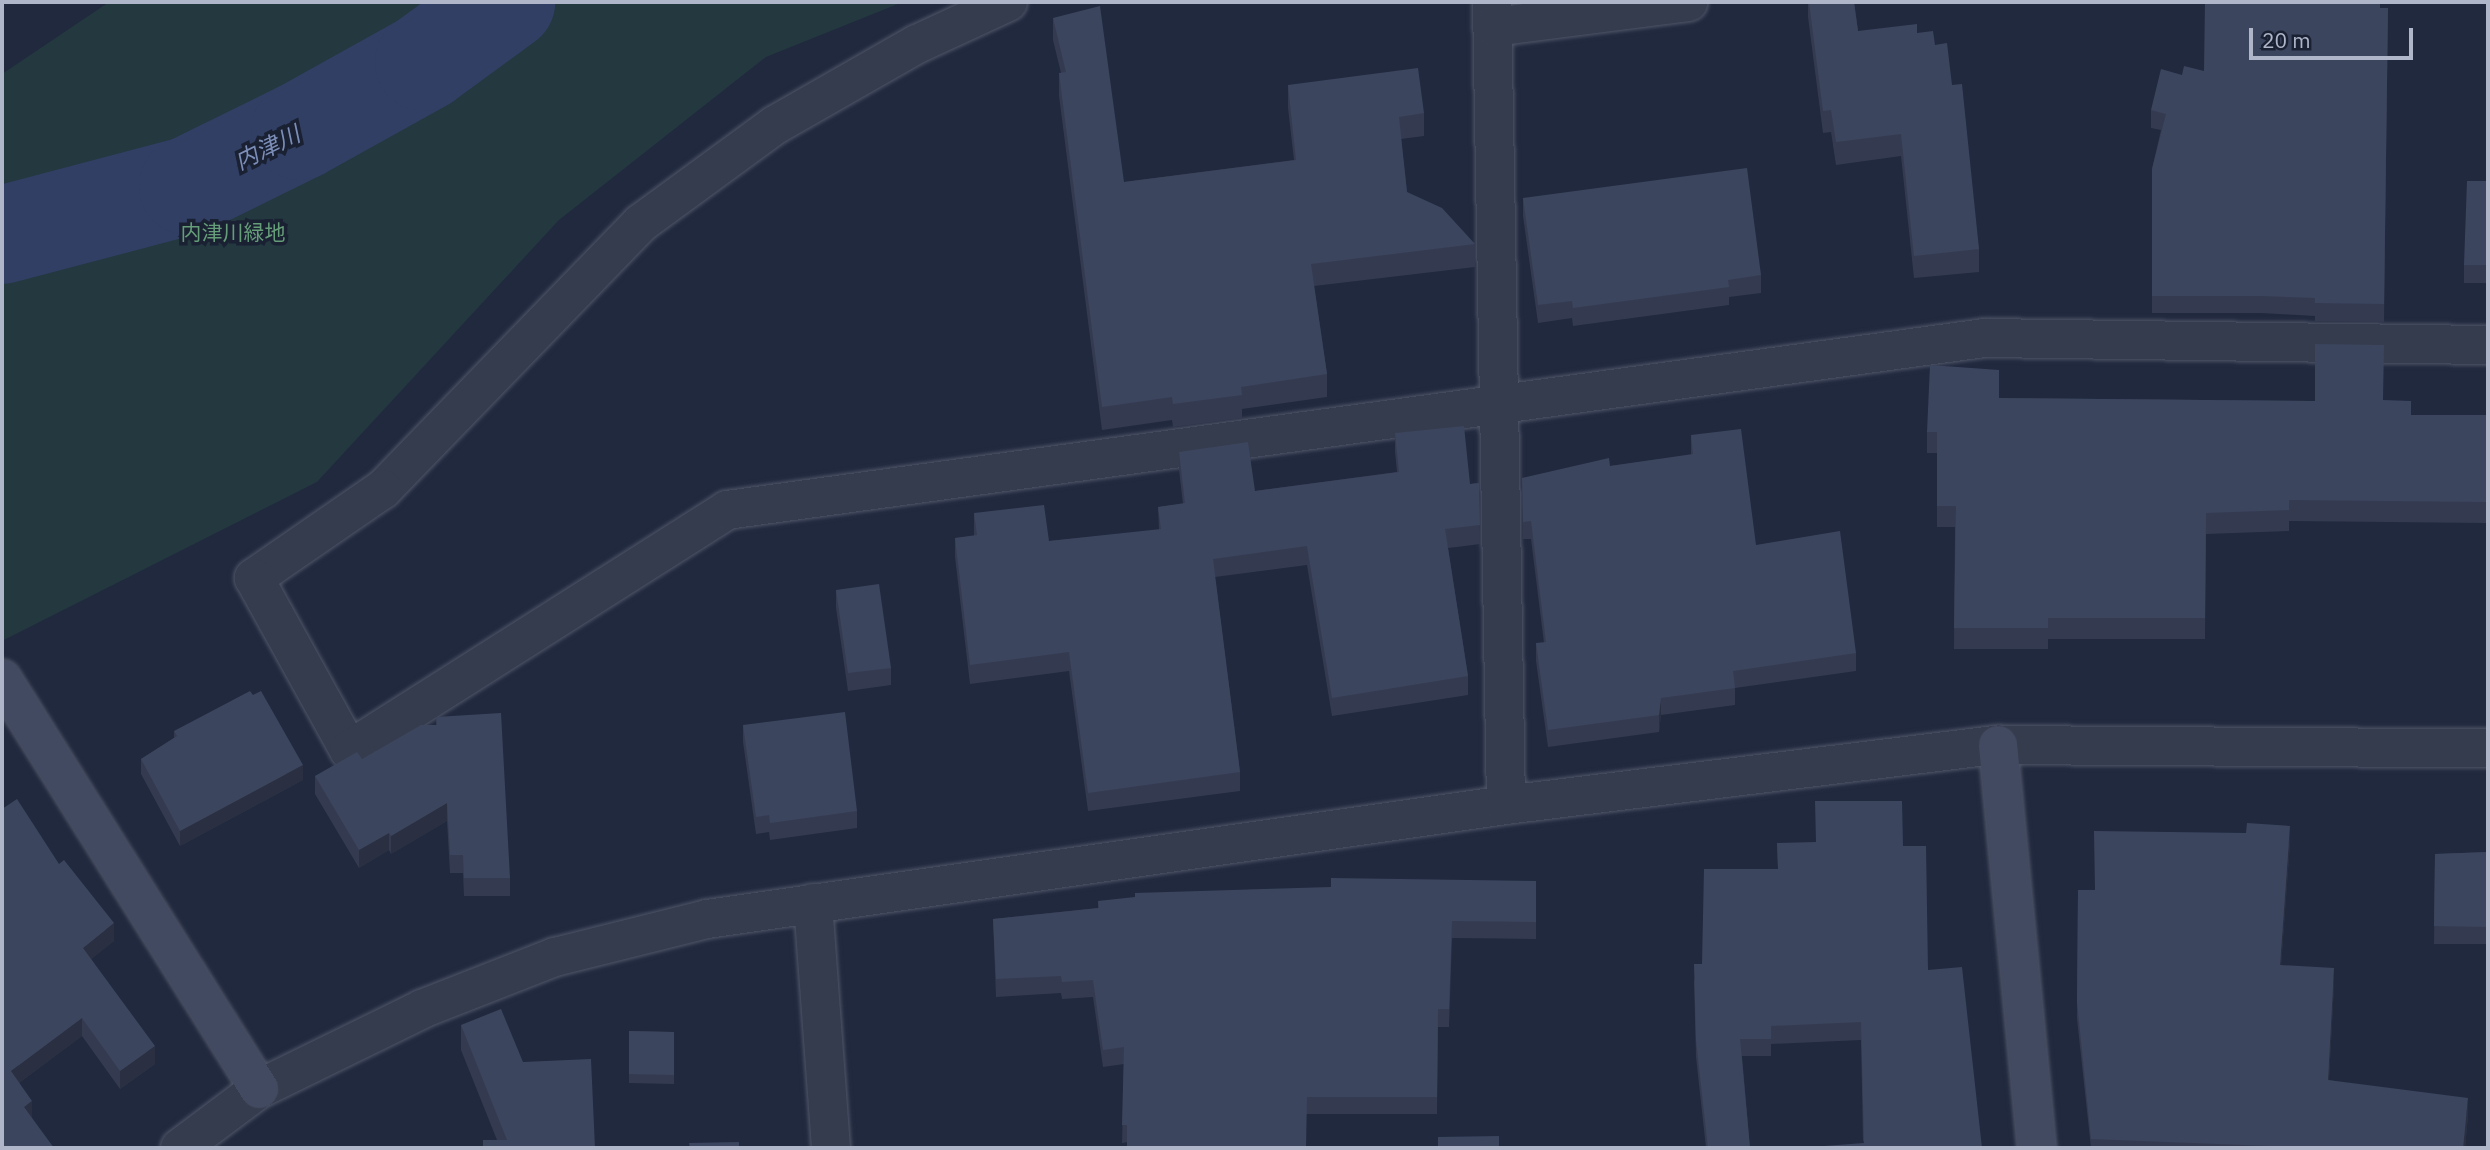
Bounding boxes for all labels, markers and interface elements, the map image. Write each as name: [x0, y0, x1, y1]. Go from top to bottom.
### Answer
scale bar: [2252, 14, 2416, 58]
text: 20 m: [2262, 26, 2311, 54]
water label: 内津川: [230, 119, 304, 175]
park label: 内津川緑地: [181, 219, 285, 245]

